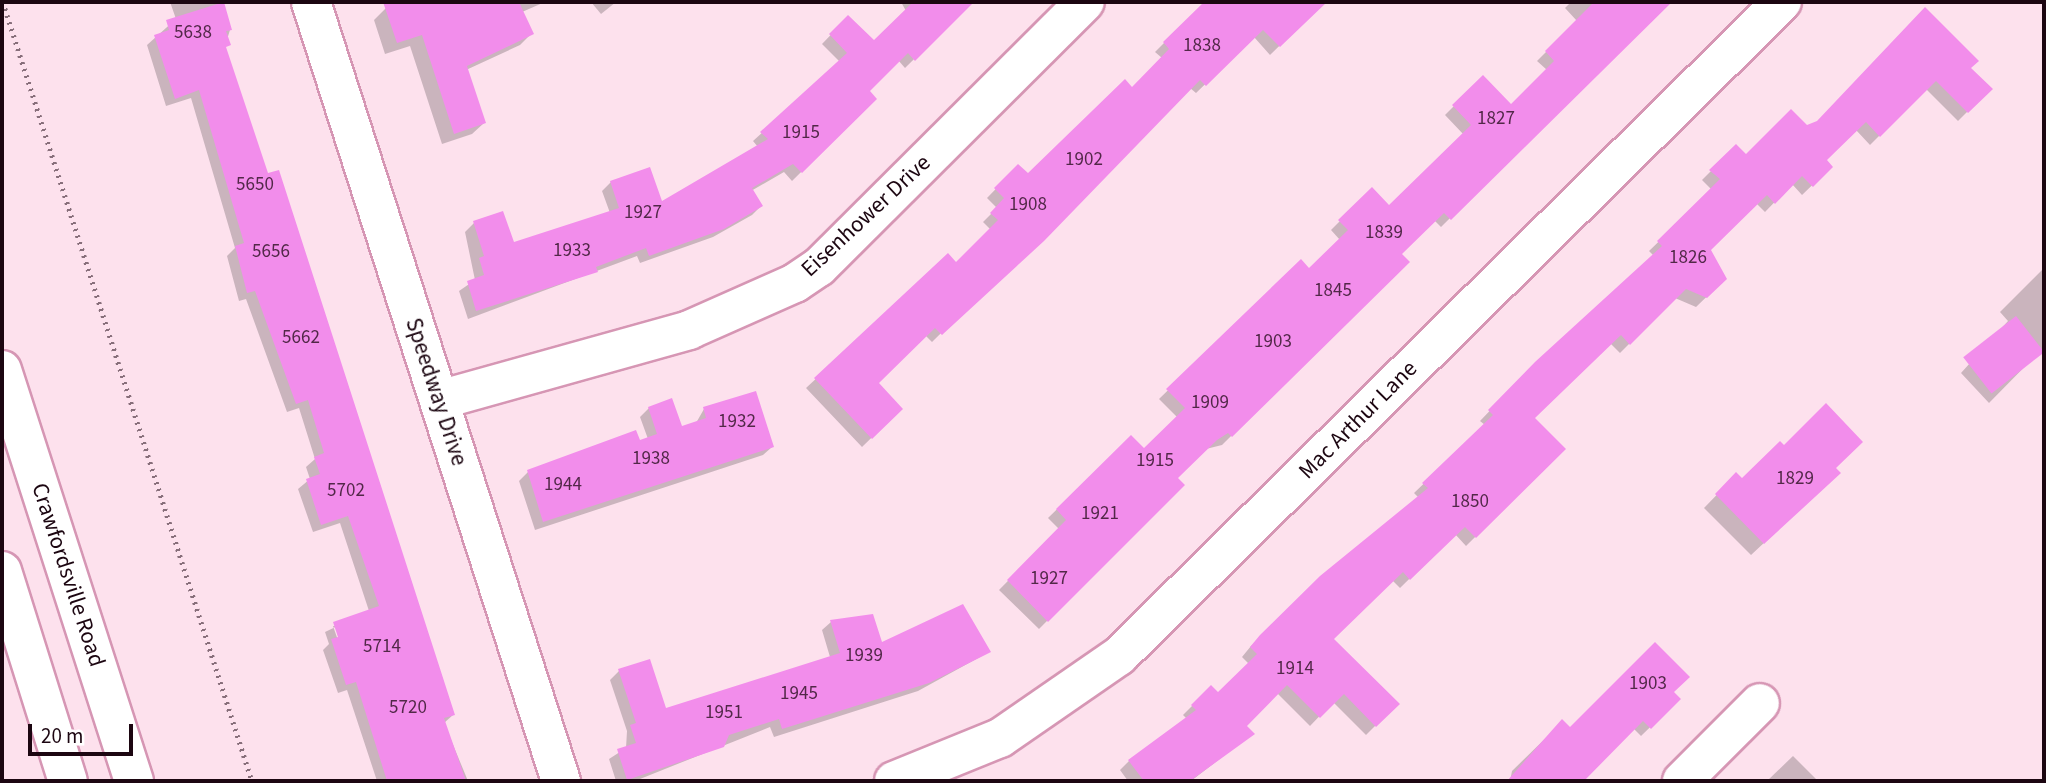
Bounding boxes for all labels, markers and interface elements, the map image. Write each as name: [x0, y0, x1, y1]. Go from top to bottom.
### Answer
house number: 5638: [174, 22, 212, 44]
house number: 1838: [1183, 35, 1221, 57]
house number: 1827: [1477, 108, 1515, 130]
house number: 1915: [782, 122, 820, 144]
street label: Eisenhower Drive: [796, 149, 936, 283]
house number: 1902: [1065, 149, 1103, 171]
house number: 5650: [236, 174, 274, 196]
house number: 1908: [1009, 194, 1047, 216]
house number: 1927: [624, 202, 662, 224]
house number: 1839: [1365, 222, 1403, 244]
house number: 1933: [553, 240, 591, 262]
house number: 5656: [252, 241, 290, 263]
house number: 1826: [1669, 247, 1707, 269]
house number: 1845: [1314, 280, 1352, 302]
street label: Speedway Drive: [399, 315, 473, 469]
house number: 5662: [282, 327, 320, 349]
house number: 1903: [1254, 331, 1292, 353]
street label: Mac Arthur Lane: [1293, 355, 1423, 485]
house number: 1909: [1191, 392, 1229, 414]
house number: 1932: [718, 411, 756, 433]
house number: 1938: [632, 448, 670, 470]
house number: 1915: [1136, 450, 1174, 472]
house number: 1829: [1776, 468, 1814, 490]
house number: 1944: [544, 474, 582, 496]
street label: Crawfordsville Road: [25, 480, 111, 670]
house number: 5702: [327, 480, 365, 502]
house number: 1850: [1451, 491, 1489, 513]
house number: 1921: [1081, 503, 1119, 525]
house number: 1927: [1030, 568, 1068, 590]
house number: 5714: [363, 636, 401, 658]
house number: 1939: [845, 645, 883, 667]
house number: 1914: [1276, 658, 1314, 680]
house number: 1903: [1629, 673, 1667, 695]
house number: 1945: [780, 683, 818, 705]
house number: 5720: [389, 697, 427, 719]
house number: 1951: [705, 702, 743, 724]
scale bar: [32, 710, 136, 754]
text: 20 m: [41, 721, 83, 751]

